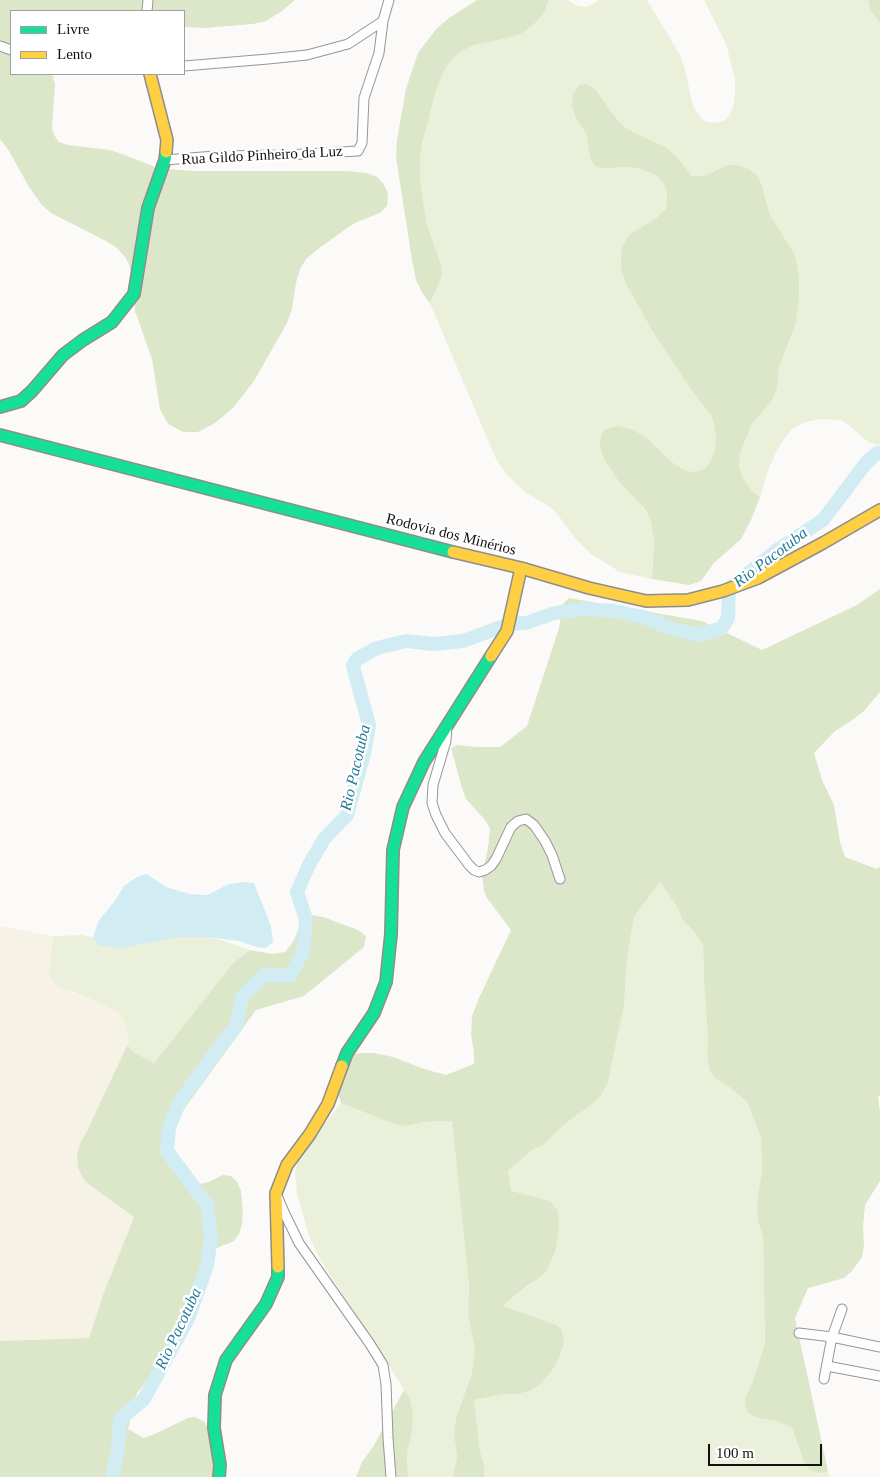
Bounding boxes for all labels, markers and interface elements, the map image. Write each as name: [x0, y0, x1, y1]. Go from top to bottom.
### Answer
legend: [10, 10, 185, 75]
text: Livre: [57, 21, 89, 37]
text: Lento: [57, 46, 92, 62]
street label: Rua Gildo Pinheiro da Luz: [181, 143, 343, 169]
street label: Rodovia dos Minérios: [384, 510, 518, 560]
water label: Rio Pacotuba: [730, 524, 812, 592]
water label: Rio Pacotuba: [337, 723, 375, 813]
water label: Rio Pacotuba: [152, 1285, 206, 1373]
scale bar: [710, 1434, 824, 1466]
text: 100 m: [716, 1445, 754, 1461]

